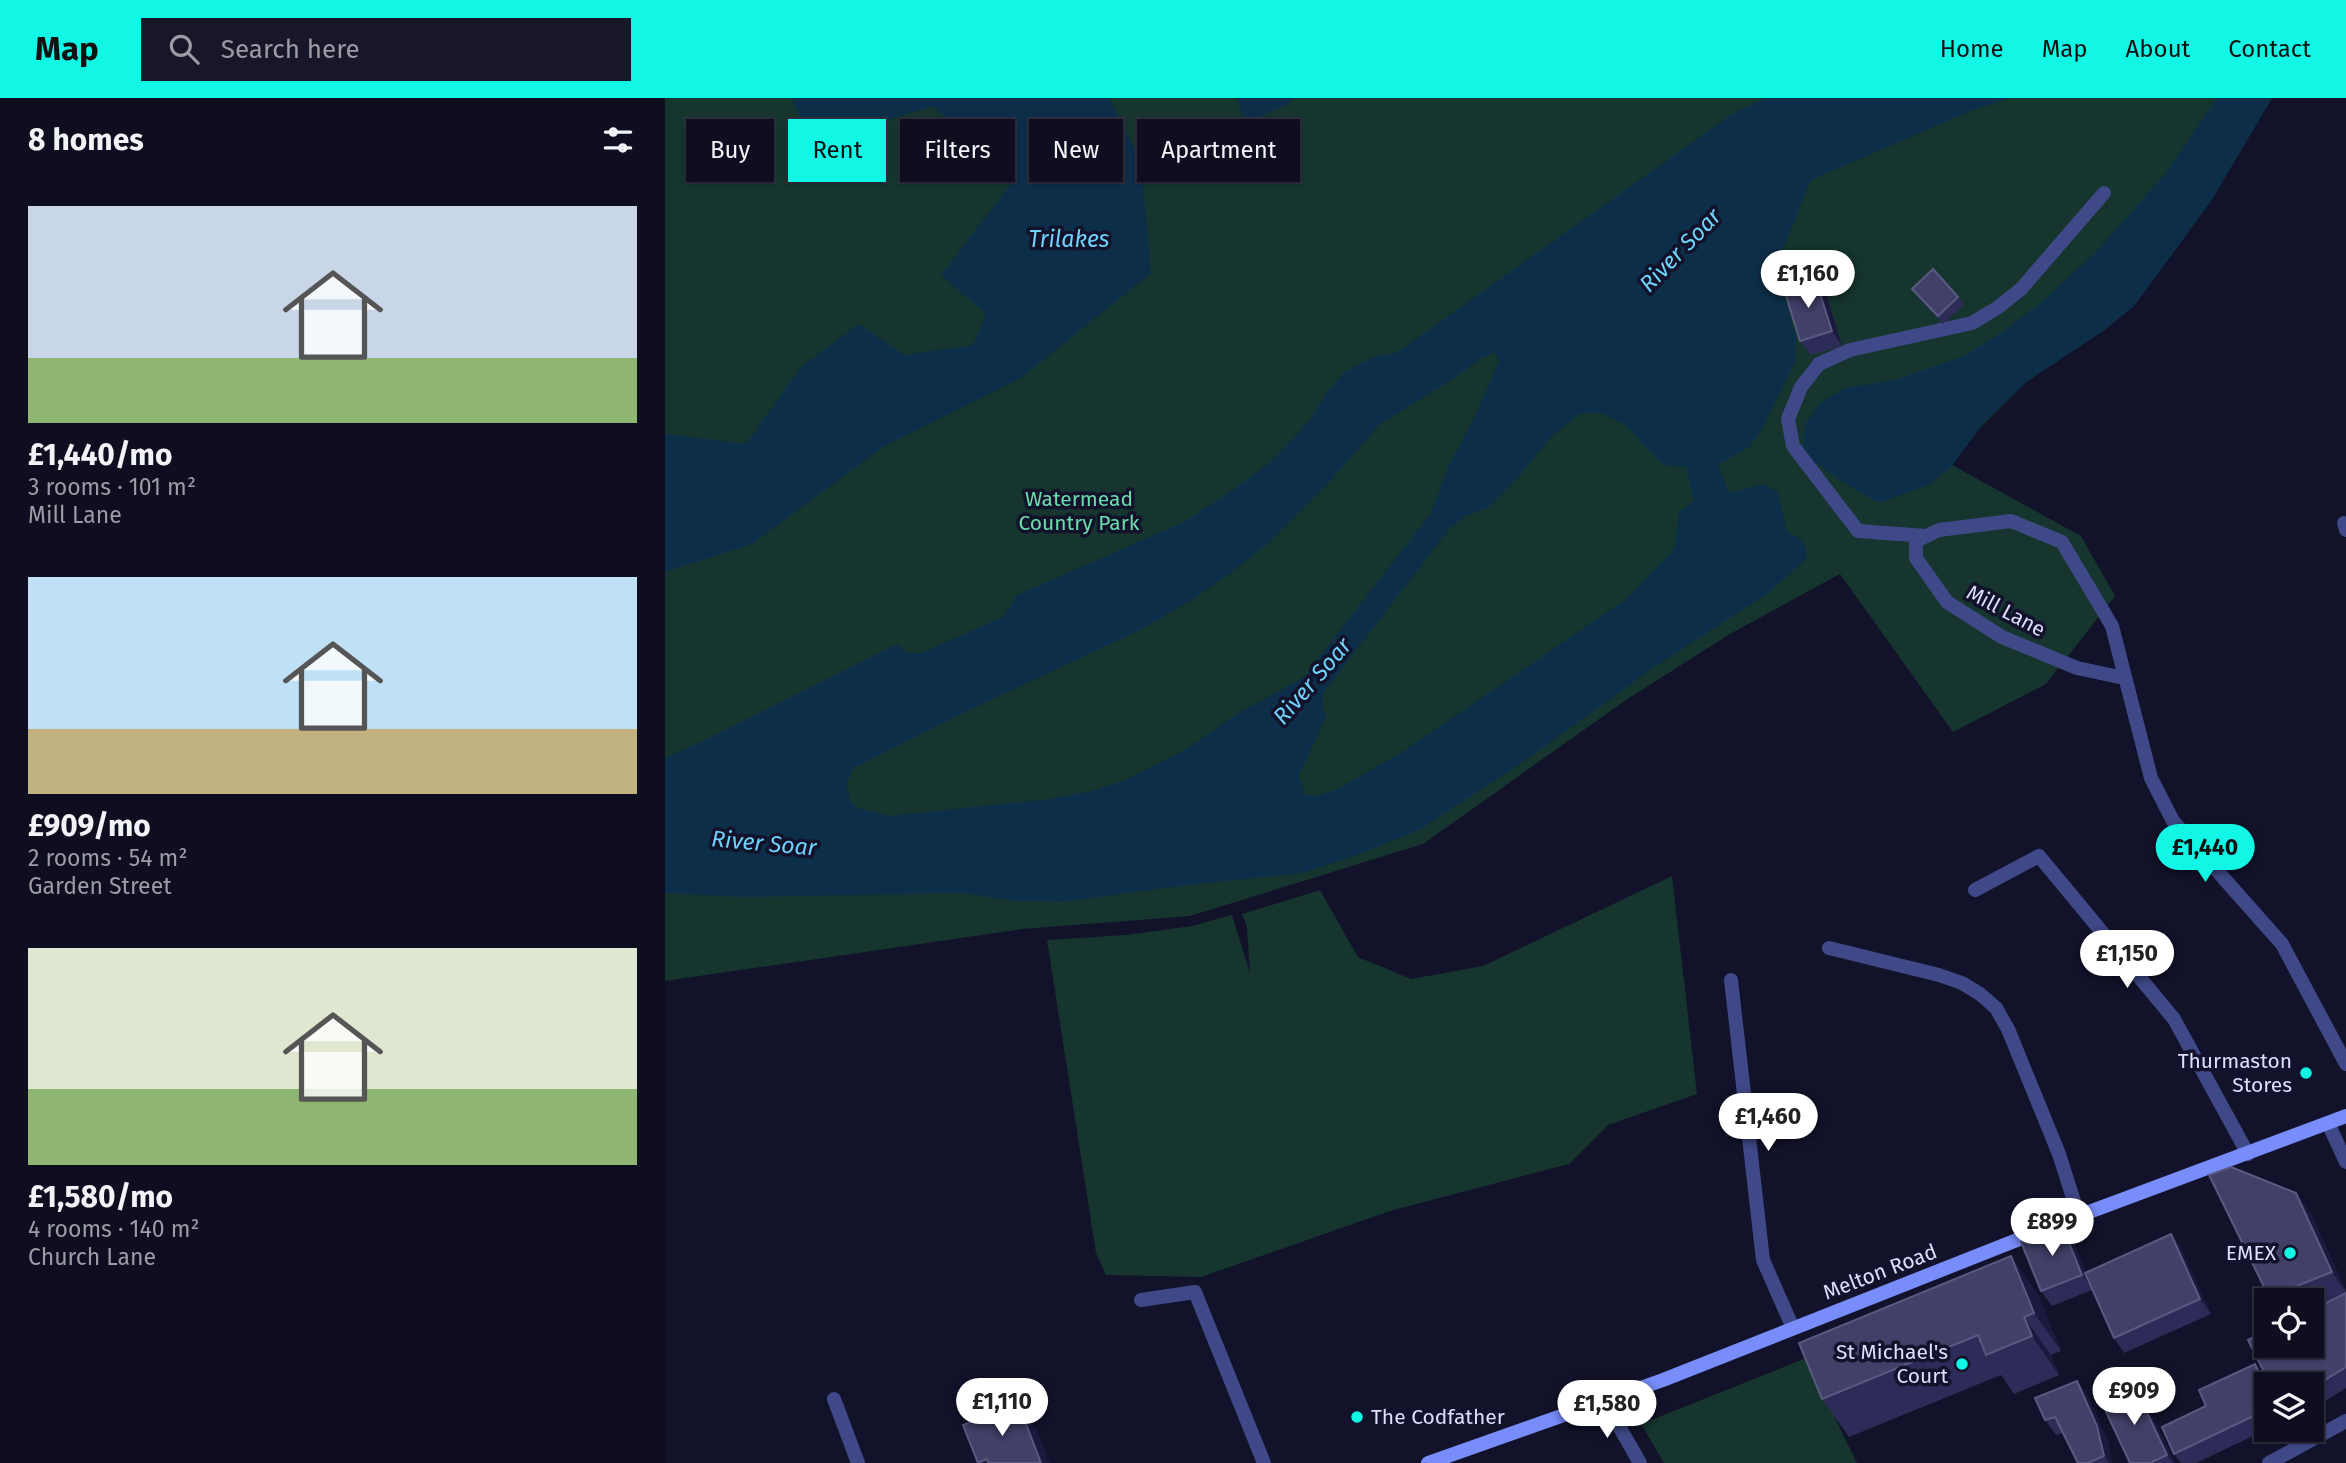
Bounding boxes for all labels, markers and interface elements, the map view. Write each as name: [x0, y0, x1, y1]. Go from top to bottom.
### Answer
search box: [141, 18, 631, 81]
text: Map: [35, 29, 99, 69]
icon: search: [165, 30, 203, 68]
text: Search here: [221, 34, 360, 65]
text: Home: [1940, 35, 2004, 63]
text: Map: [2042, 35, 2088, 63]
text: About: [2126, 35, 2190, 63]
text: Contact: [2228, 35, 2311, 63]
chip: Buy: [686, 119, 774, 182]
chip: Rent: [788, 119, 886, 182]
chip: Filters: [900, 119, 1015, 182]
chip: New: [1029, 119, 1123, 182]
chip: Apartment: [1137, 119, 1300, 182]
icon: filters: [599, 121, 637, 159]
text: 8 homes: [28, 122, 144, 158]
water label: River Soar: [1633, 201, 1728, 298]
water label: Trilakes: [1029, 225, 1110, 253]
pin: £1,160: [1751, 250, 1865, 310]
icon: home: [270, 252, 396, 378]
text: £1,160: [1777, 259, 1839, 287]
text: £1,440/mo: [28, 437, 172, 473]
text: 3 rooms · 101 m²: [28, 473, 196, 501]
park label: Watermead Country Park: [1018, 486, 1140, 536]
text: Mill Lane: [28, 501, 122, 529]
street label: Mill Lane: [1962, 579, 2050, 643]
icon: home: [270, 623, 396, 749]
water label: River Soar: [1267, 631, 1358, 730]
text: £909/mo: [28, 808, 151, 844]
water label: River Soar: [710, 824, 819, 862]
pin: £1,440: [2148, 824, 2262, 884]
text: £1,440: [2172, 833, 2238, 861]
text: 2 rooms · 54 m²: [28, 844, 187, 872]
text: Garden Street: [28, 872, 171, 900]
pin: £1,150: [2070, 930, 2184, 990]
text: £1,150: [2096, 939, 2158, 967]
icon: home: [270, 994, 396, 1120]
place label: Thurmaston Stores: [2178, 1048, 2292, 1098]
marker: Thurmaston Stores: [2298, 1065, 2314, 1081]
pin: £1,460: [1711, 1094, 1825, 1153]
text: £1,460: [1735, 1102, 1801, 1130]
text: £1,580/mo: [28, 1179, 173, 1215]
pin: £899: [2011, 1198, 2093, 1258]
text: £899: [2027, 1207, 2077, 1235]
text: 4 rooms · 140 m²: [28, 1215, 199, 1243]
street label: Melton Road: [1819, 1238, 1941, 1306]
place label: EMEX: [2226, 1240, 2277, 1266]
text: Church Lane: [28, 1243, 156, 1271]
marker: EMEX: [2282, 1245, 2298, 1261]
map controls: [2254, 1288, 2324, 1442]
button: locate: [2254, 1288, 2324, 1358]
place label: St Michael's Court: [1836, 1339, 1948, 1389]
marker: St Michael's Court: [1954, 1356, 1970, 1372]
pin: £909: [2093, 1368, 2175, 1427]
button: layers: [2254, 1372, 2324, 1442]
text: £909: [2109, 1376, 2159, 1404]
pin: £1,110: [945, 1378, 1059, 1438]
pin: £1,580: [1550, 1380, 1664, 1440]
text: £1,110: [972, 1387, 1032, 1415]
text: £1,580: [1573, 1389, 1641, 1417]
place label: The Codfather: [1371, 1404, 1505, 1430]
marker: The Codfather: [1349, 1409, 1365, 1425]

